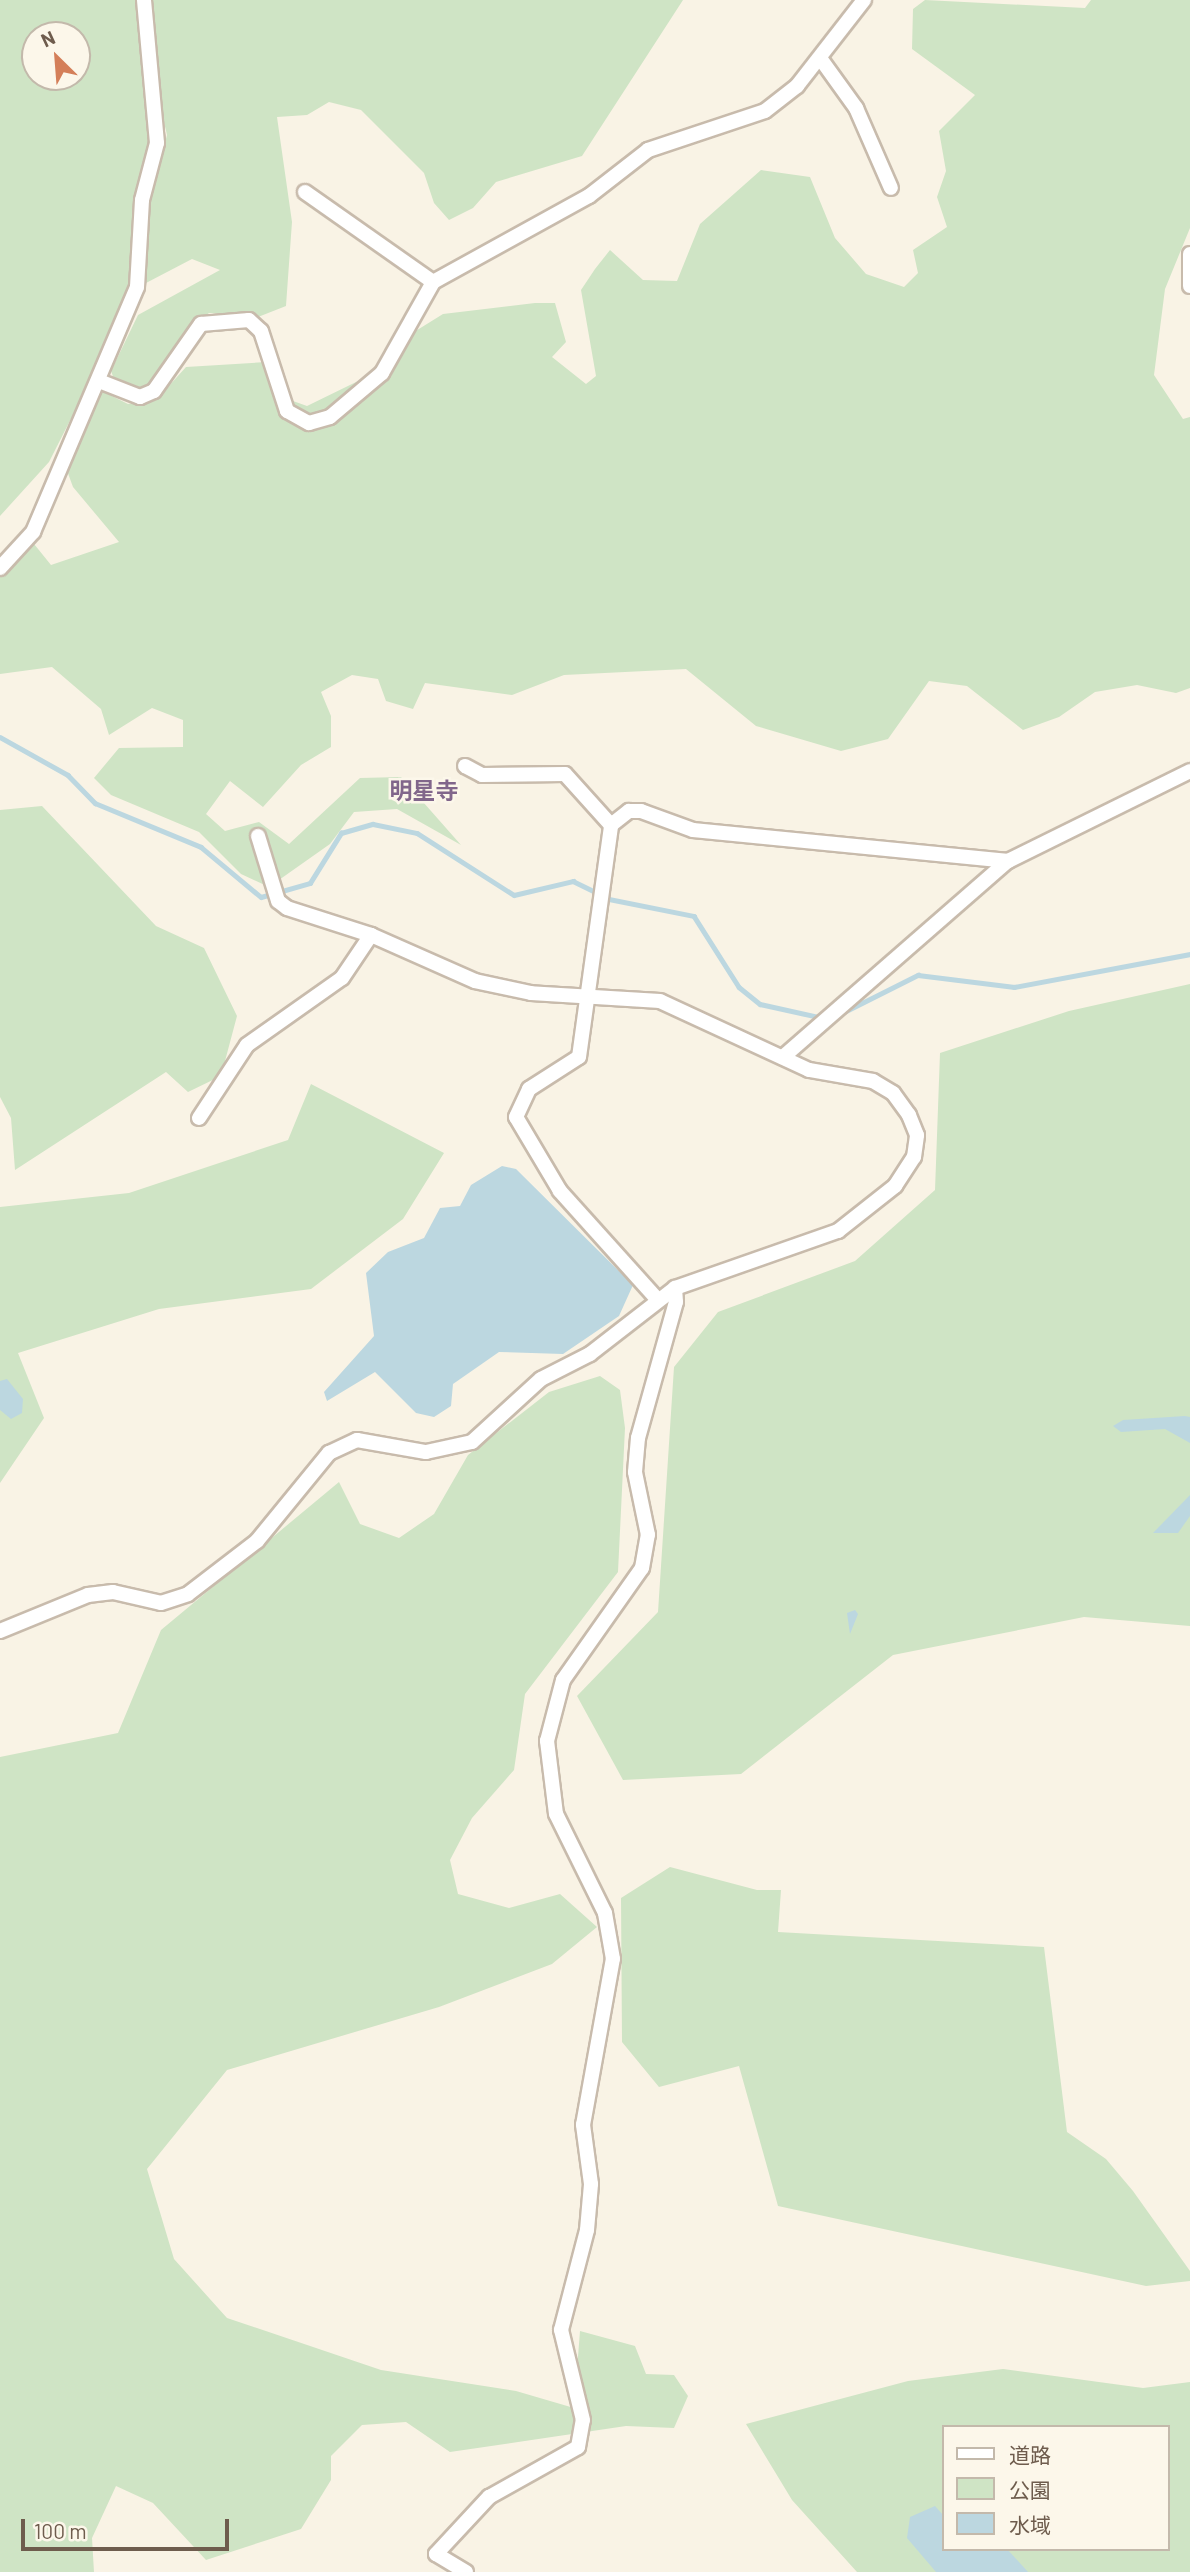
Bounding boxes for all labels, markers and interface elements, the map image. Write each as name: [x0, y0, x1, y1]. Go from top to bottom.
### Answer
north arrow: [21, 21, 91, 91]
text: N: [37, 25, 58, 51]
district label: 明星寺: [390, 776, 458, 804]
legend: [942, 2425, 1169, 2551]
text: 道路: [1009, 2442, 1051, 2467]
text: 公園: [1009, 2477, 1051, 2502]
scale bar: [24, 2506, 233, 2550]
text: 水域: [1009, 2512, 1051, 2537]
text: 100 m: [34, 2518, 87, 2543]

